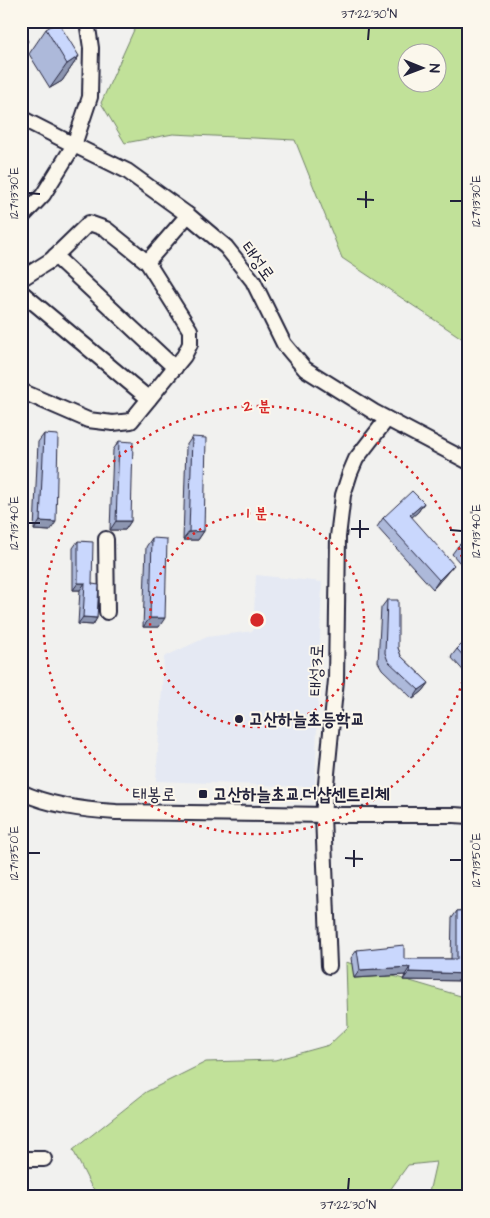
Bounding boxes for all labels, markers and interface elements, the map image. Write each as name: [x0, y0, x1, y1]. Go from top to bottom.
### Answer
text: 37°22'30"N: [341, 6, 397, 23]
north arrow: [398, 42, 448, 92]
text: N: [424, 64, 444, 73]
text: 127°13'30"E: [6, 167, 23, 219]
text: 127°13'30"E: [468, 175, 485, 227]
street label: 태성로: [235, 236, 280, 286]
text: 2 분: [243, 396, 270, 417]
text: 127°13'40"E: [6, 496, 23, 550]
text: 1 분: [247, 503, 267, 524]
text: 127°13'40"E: [468, 504, 485, 558]
centre of rings: [248, 611, 266, 629]
street label: 태성3로: [303, 643, 330, 697]
place label: 고산하늘초등학교: [249, 707, 365, 732]
marker: 고산하늘초등학교: [233, 713, 245, 725]
street label: 태봉로: [132, 782, 176, 807]
place label: 고산하늘초교.더샵센트리체: [213, 782, 390, 807]
marker: 고산하늘초교.더샵센트리체: [197, 788, 209, 800]
text: 127°13'50"E: [6, 826, 23, 880]
text: 127°13'50"E: [468, 833, 485, 887]
text: 37°22'30"N: [320, 1197, 376, 1214]

